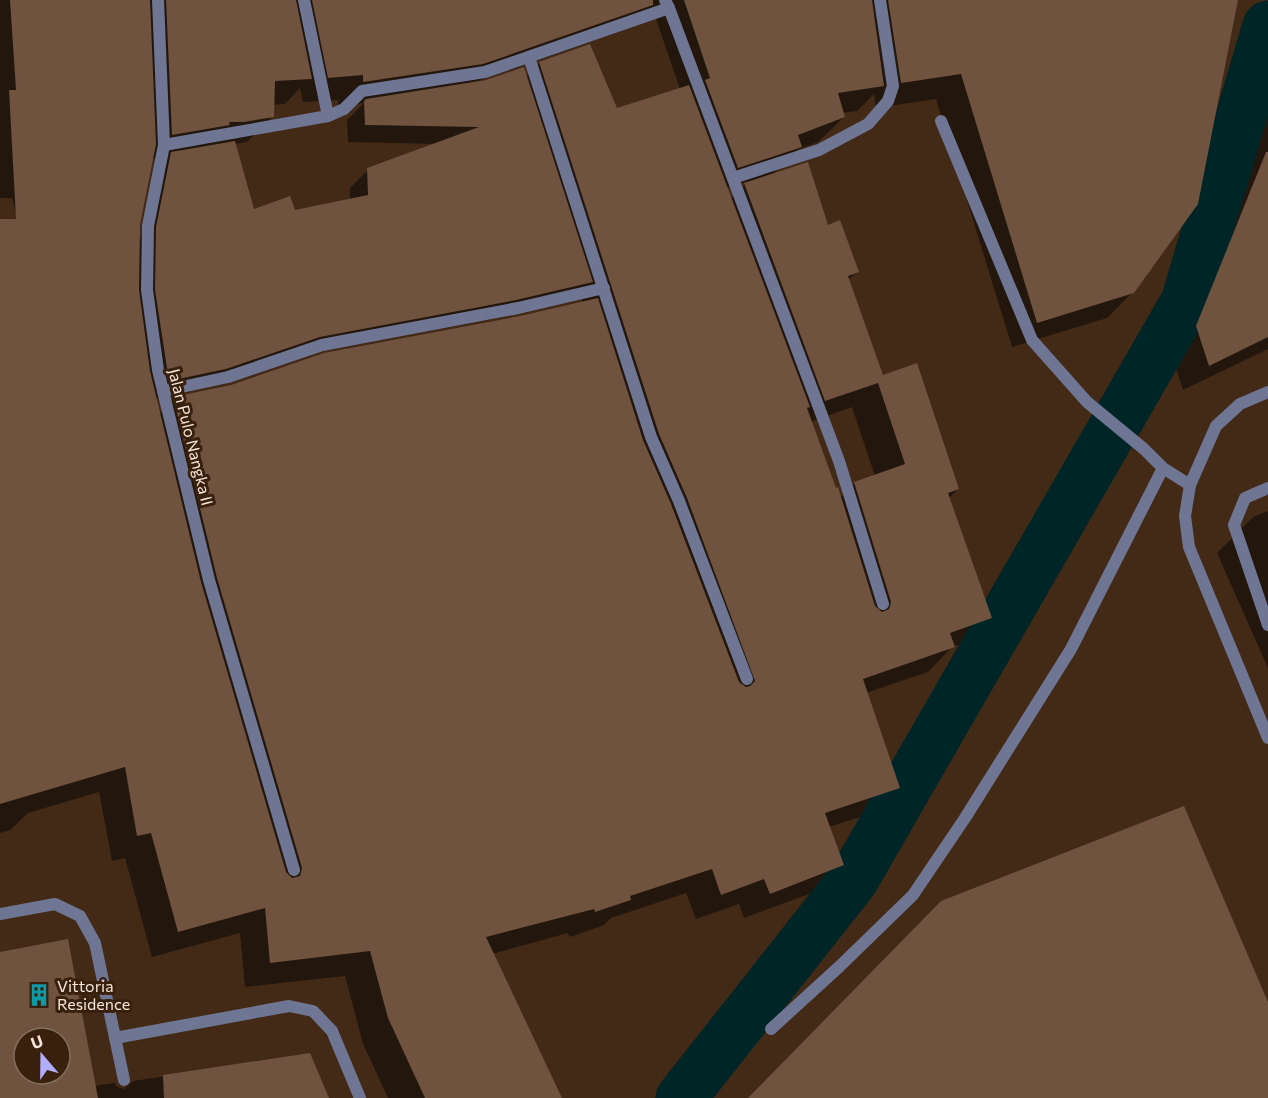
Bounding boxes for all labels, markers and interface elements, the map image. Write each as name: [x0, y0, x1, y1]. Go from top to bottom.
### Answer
street label: Jalan Pulo Nangka II: [165, 366, 218, 507]
place label: Vittoria Residence: [57, 976, 130, 1013]
building icon: Vittoria Residence: [26, 982, 52, 1008]
north arrow: [12, 1026, 72, 1086]
text: U: [28, 1031, 45, 1052]

